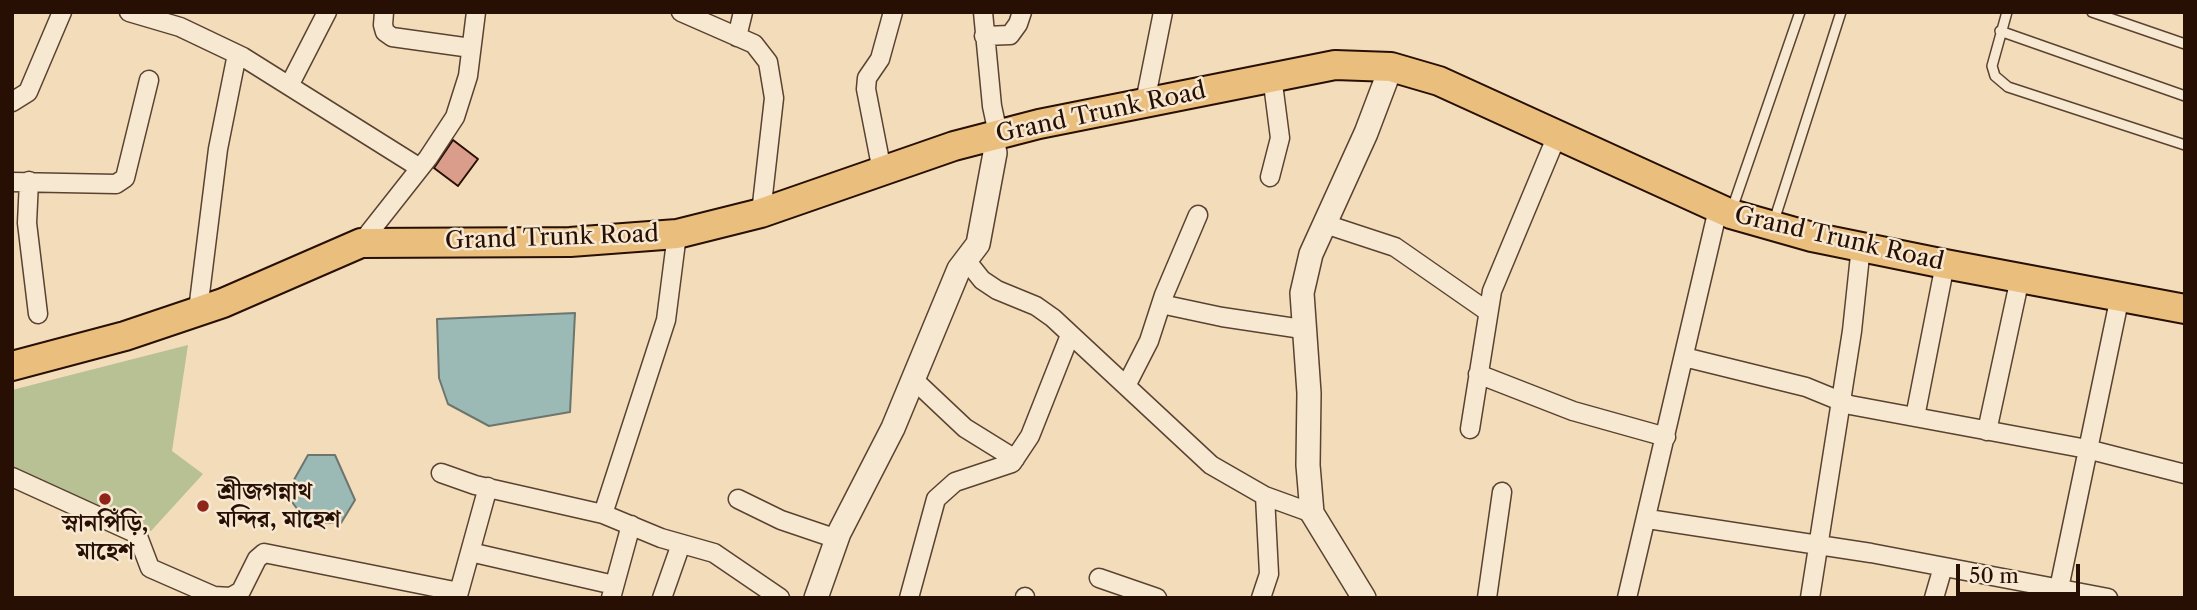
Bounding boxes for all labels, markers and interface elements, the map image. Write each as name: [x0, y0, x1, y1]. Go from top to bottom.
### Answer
street label: Grand Trunk Road: [993, 77, 1209, 149]
street label: Grand Trunk Road: [1731, 201, 1947, 277]
street label: Grand Trunk Road: [445, 220, 659, 256]
place label: শ্রীজগন্নাথ মন্দির, মাহেশ: [217, 478, 341, 534]
marker: স্নানপিঁড়ি, মাহেশ: [97, 491, 113, 507]
marker: শ্রীজগন্নাথ মন্দির, মাহেশ: [195, 498, 211, 514]
place label: স্নানপিঁড়ি, মাহেশ: [62, 510, 148, 566]
scale bar: [1959, 550, 2083, 594]
text: 50 m: [1969, 563, 2019, 588]

